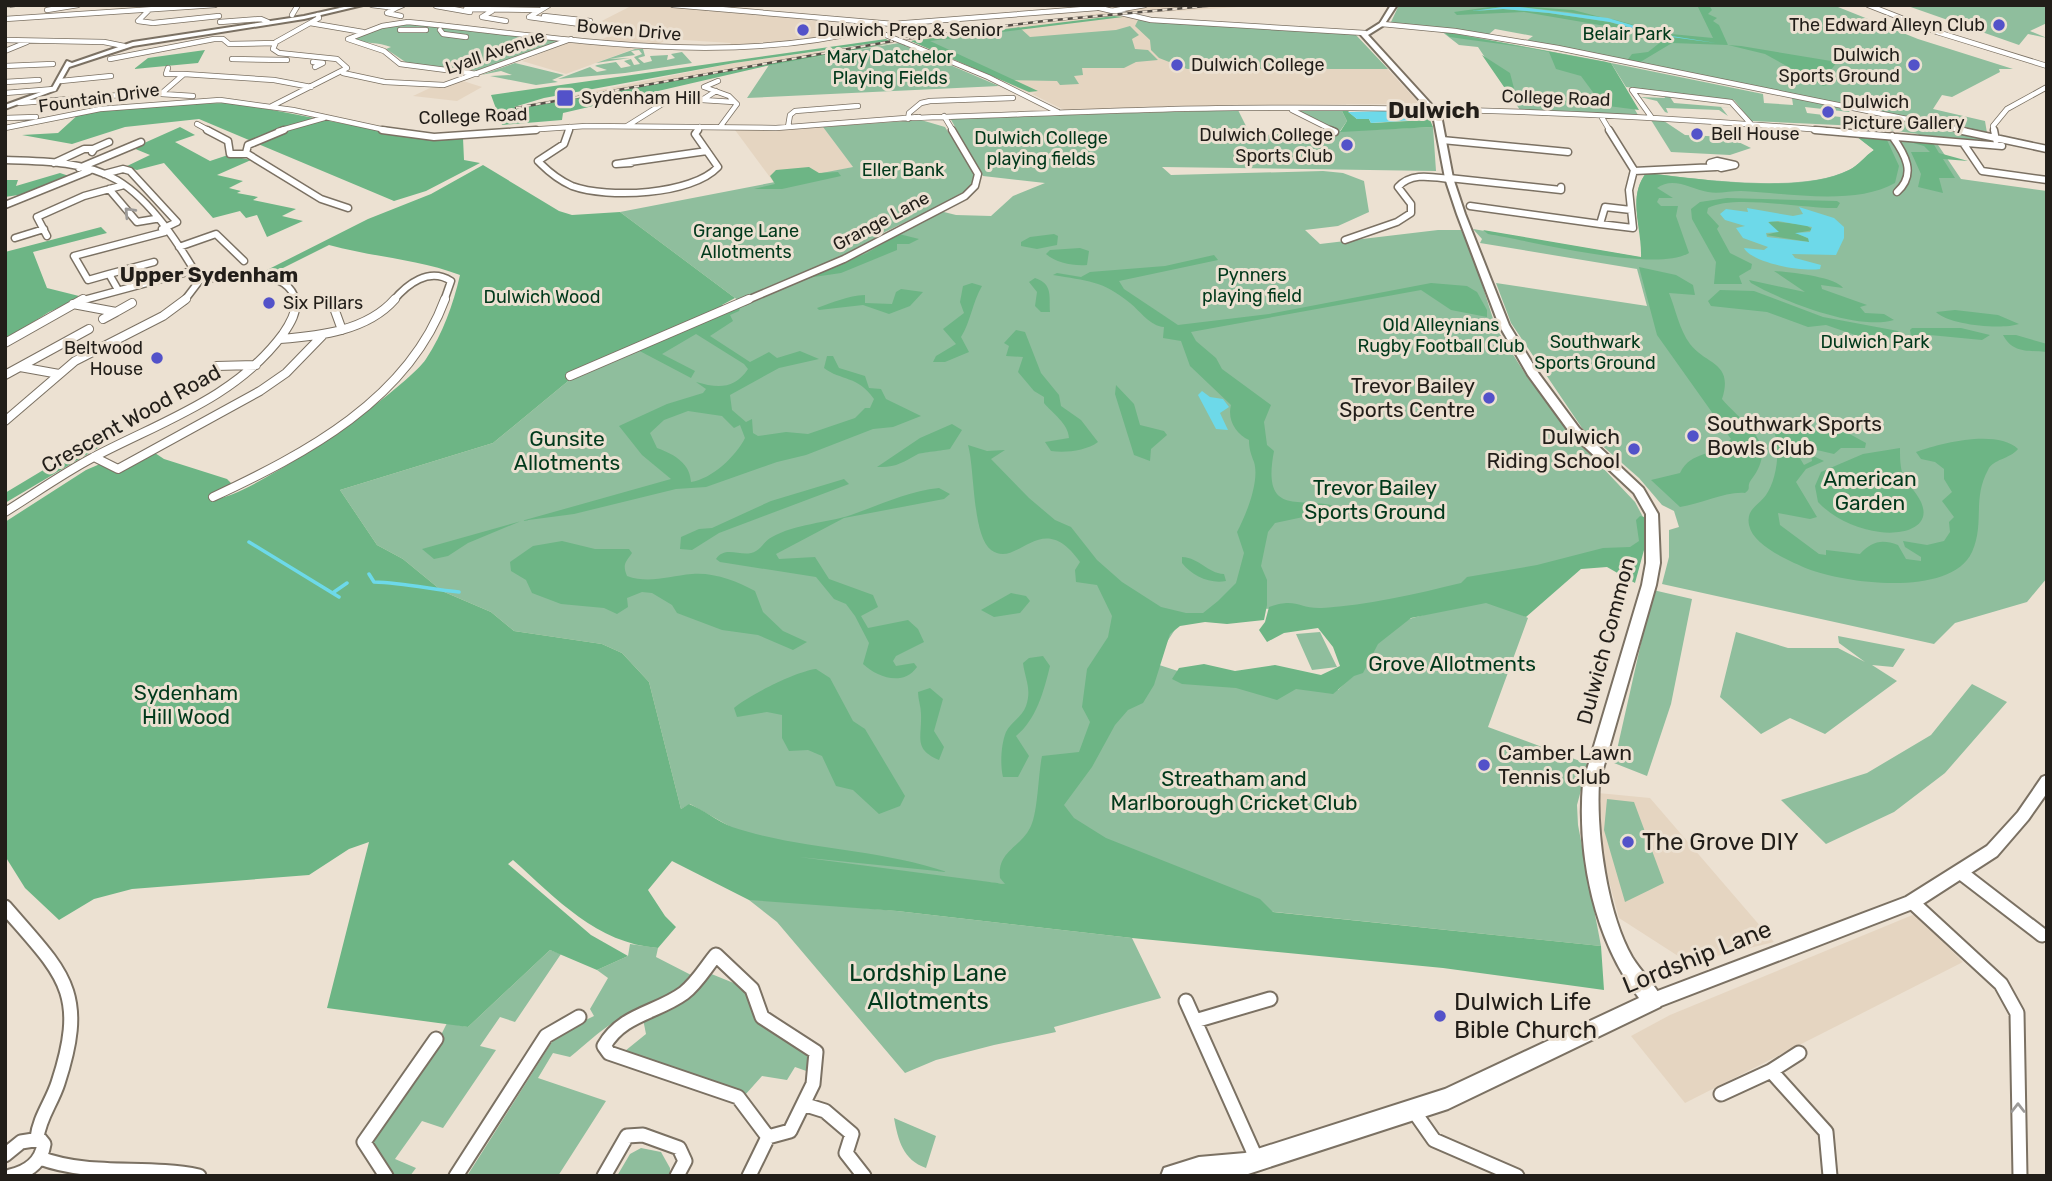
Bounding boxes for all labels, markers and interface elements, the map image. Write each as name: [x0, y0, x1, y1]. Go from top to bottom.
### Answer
street label: Bowen Drive: [576, 14, 682, 46]
place label: The Edward Alleyn Club: [1789, 14, 1985, 36]
marker: The Edward Alleyn Club: [1991, 17, 2007, 33]
place label: Dulwich Prep & Senior: [817, 19, 1003, 41]
marker: Dulwich Prep & Senior: [795, 22, 811, 38]
park label: Belair Park: [1582, 23, 1672, 45]
street label: Lyall Avenue: [442, 25, 548, 79]
place label: Dulwich Sports Ground: [1779, 44, 1900, 87]
park label: Mary Datchelor Playing Fields: [827, 46, 954, 89]
place label: Dulwich College: [1191, 54, 1325, 76]
marker: Dulwich College: [1169, 57, 1185, 73]
marker: Dulwich Sports Ground: [1906, 57, 1922, 73]
street label: Fountain Drive: [37, 79, 161, 117]
street label: College Road: [1501, 85, 1611, 111]
place label: Sydenham Hill: [581, 87, 701, 109]
marker: Sydenham Hill: [555, 88, 575, 108]
place label: Dulwich Picture Gallery: [1842, 91, 1965, 134]
district label: Dulwich: [1388, 96, 1480, 124]
street label: College Road: [418, 103, 528, 129]
marker: Dulwich Picture Gallery: [1820, 104, 1836, 120]
place label: Bell House: [1711, 123, 1800, 145]
place label: Dulwich College Sports Club: [1199, 124, 1333, 167]
marker: Bell House: [1689, 126, 1705, 142]
park label: Dulwich College playing fields: [974, 127, 1108, 170]
marker: Dulwich College Sports Club: [1339, 137, 1355, 153]
park label: Eller Bank: [862, 159, 945, 181]
street label: Grange Lane: [829, 186, 933, 256]
one-way arrow: [124, 207, 137, 220]
park label: Grange Lane Allotments: [693, 220, 799, 263]
district label: Upper Sydenham: [120, 262, 298, 287]
park label: Pynners playing field: [1202, 264, 1302, 307]
park label: Dulwich Wood: [484, 286, 600, 308]
place label: Six Pillars: [283, 292, 363, 314]
marker: Six Pillars: [261, 295, 277, 311]
park label: Old Alleynians Rugby Football Club: [1357, 314, 1525, 357]
park label: Southwark Sports Ground: [1534, 331, 1656, 374]
park label: Dulwich Park: [1820, 331, 1930, 353]
place label: Beltwood House: [64, 337, 143, 380]
marker: Beltwood House: [149, 350, 165, 366]
street label: Crescent Wood Road: [37, 359, 225, 478]
place label: Trevor Bailey Sports Centre: [1339, 373, 1475, 422]
marker: Trevor Bailey Sports Centre: [1481, 390, 1497, 406]
place label: Southwark Sports Bowls Club: [1707, 411, 1882, 460]
place label: Dulwich Riding School: [1487, 424, 1620, 473]
park label: Gunsite Allotments: [514, 426, 620, 475]
marker: Southwark Sports Bowls Club: [1685, 428, 1701, 444]
marker: Dulwich Riding School: [1626, 441, 1642, 457]
park label: American Garden: [1823, 466, 1917, 515]
park label: Trevor Bailey Sports Ground: [1304, 475, 1446, 524]
street label: Dulwich Common: [1571, 555, 1640, 727]
park label: Grove Allotments: [1368, 651, 1536, 676]
park label: Sydenham Hill Wood: [134, 680, 238, 729]
place label: Camber Lawn Tennis Club: [1498, 740, 1632, 789]
marker: Camber Lawn Tennis Club: [1476, 757, 1492, 773]
park label: Streatham and Marlborough Cricket Club: [1110, 766, 1358, 815]
place label: The Grove DIY: [1642, 828, 1799, 856]
marker: The Grove DIY: [1620, 834, 1636, 850]
street label: Lordship Lane: [1619, 914, 1775, 1000]
park label: Lordship Lane Allotments: [849, 959, 1007, 1015]
place label: Dulwich Life Bible Church: [1454, 988, 1597, 1044]
marker: Dulwich Life Bible Church: [1432, 1008, 1448, 1024]
one-way arrow: [2010, 1102, 2026, 1112]

